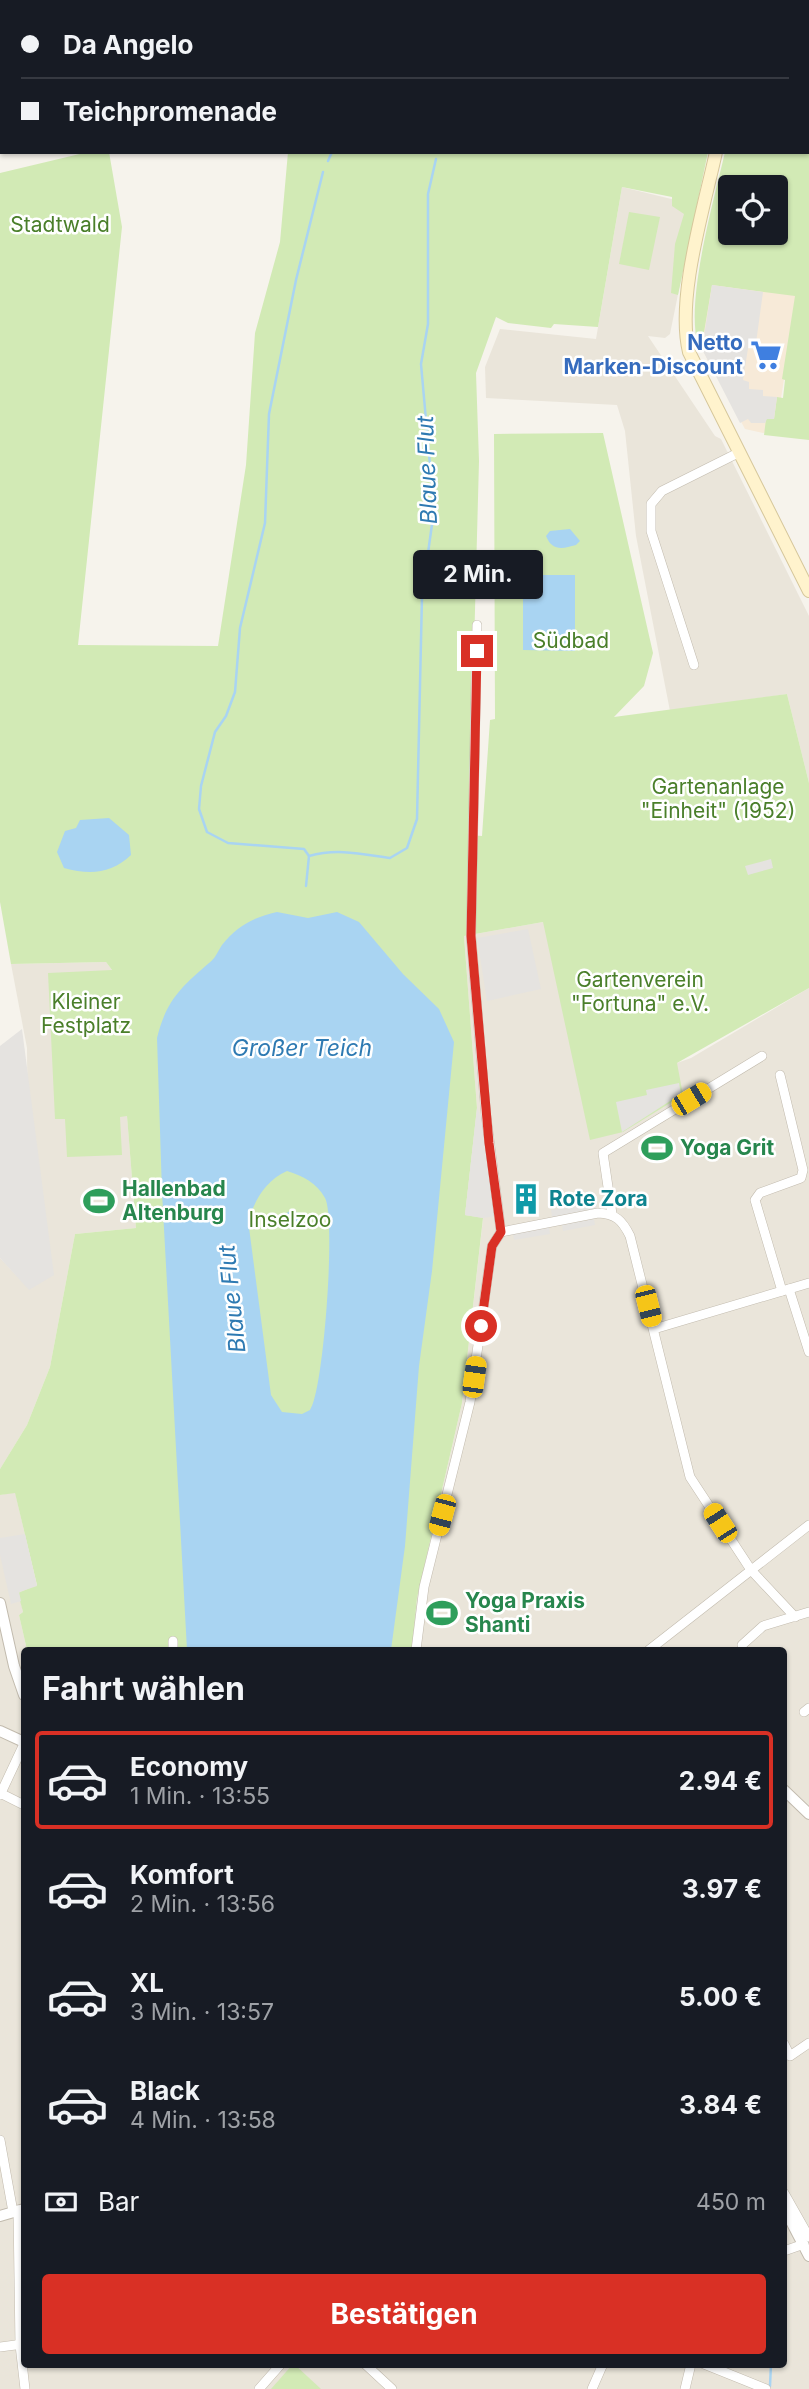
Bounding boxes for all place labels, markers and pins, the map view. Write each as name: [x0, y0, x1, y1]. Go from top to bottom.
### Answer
place label: Netto Marken-Discount: [564, 330, 743, 379]
supermarket icon: Netto Marken-Discount: [749, 338, 783, 372]
sports icon: Yoga Grit: [640, 1131, 674, 1165]
place label: Yoga Grit: [680, 1135, 775, 1160]
place label: Hallenbad Altenburg: [122, 1176, 226, 1225]
building icon: Rote Zora: [509, 1182, 543, 1216]
sports icon: Hallenbad Altenburg: [82, 1184, 116, 1218]
place label: Rote Zora: [549, 1186, 648, 1211]
place label: Yoga Praxis Shanti: [465, 1588, 585, 1637]
sports icon: Yoga Praxis Shanti: [425, 1596, 459, 1630]

